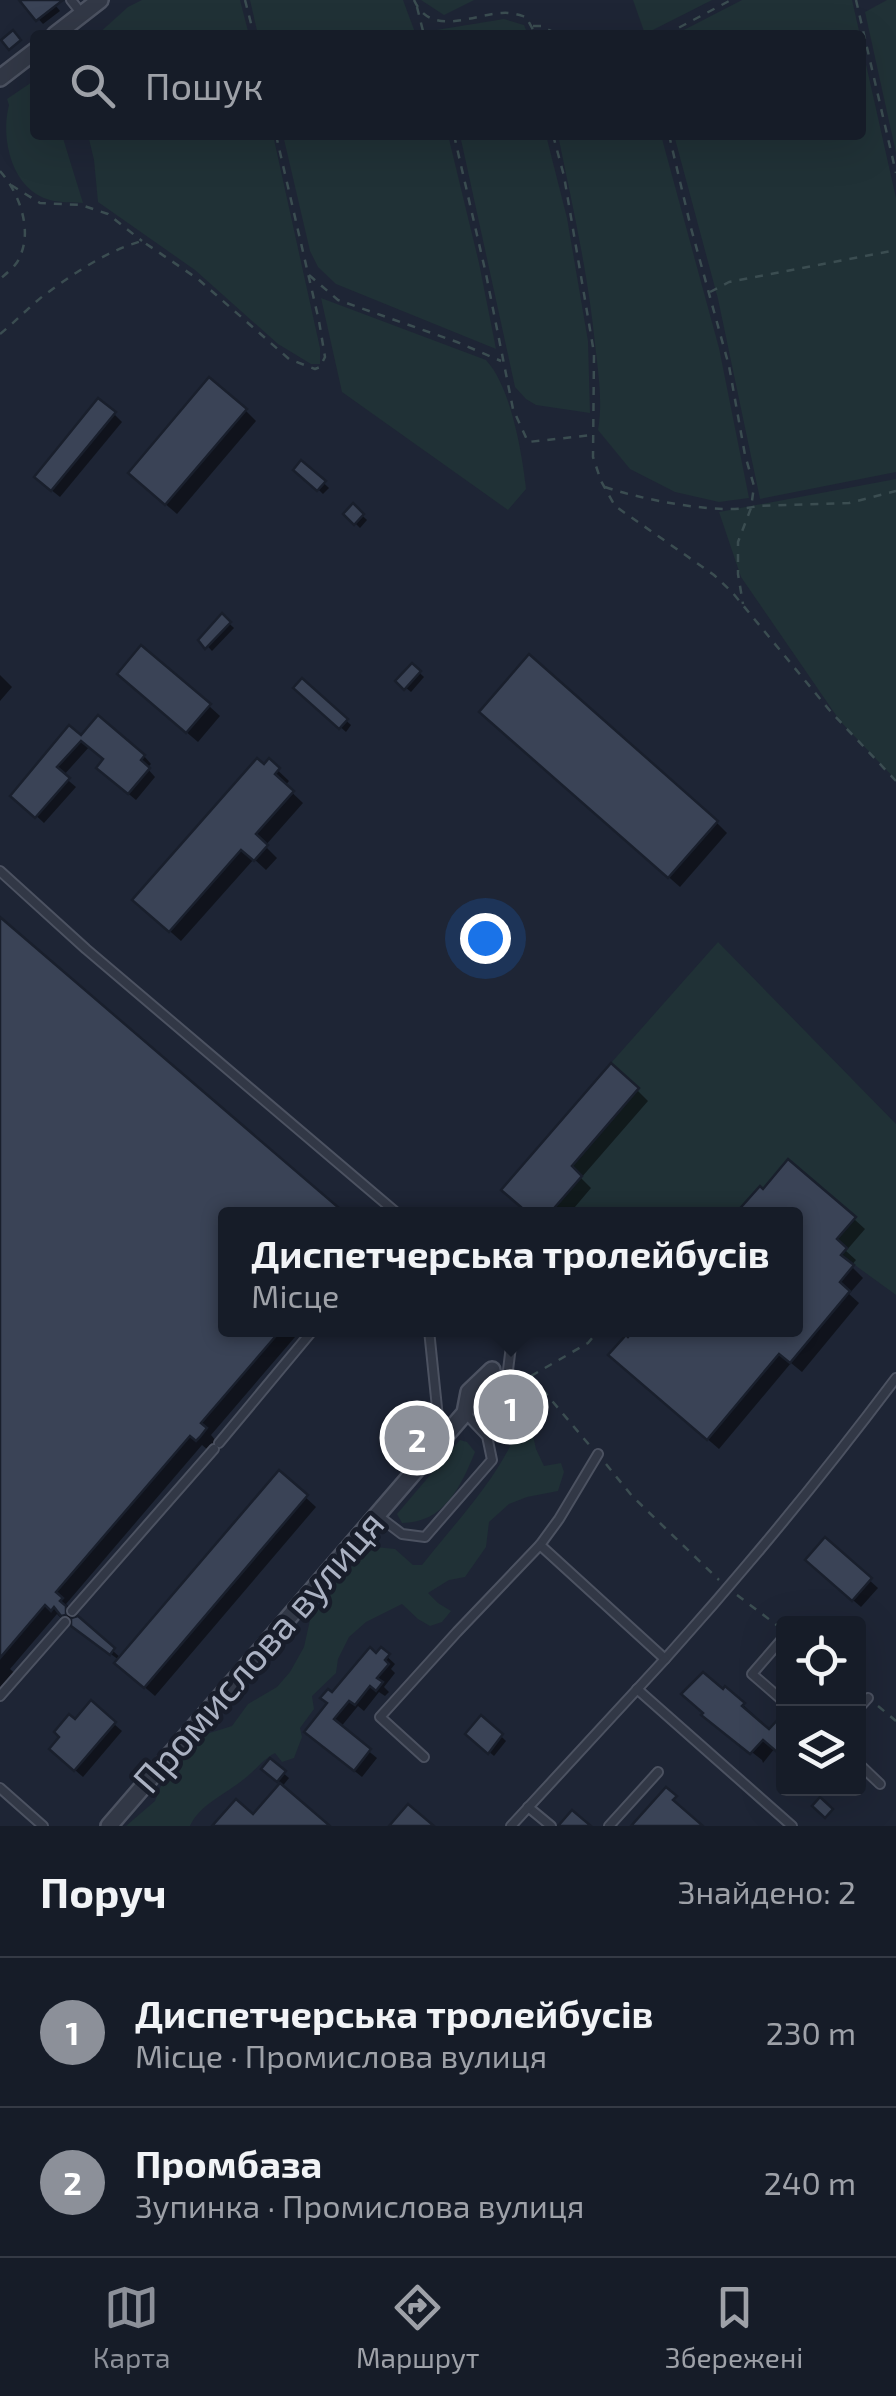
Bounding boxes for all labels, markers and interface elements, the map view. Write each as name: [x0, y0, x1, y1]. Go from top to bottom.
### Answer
search box: [30, 30, 866, 140]
icon: search: [65, 58, 120, 113]
text: Пошук: [145, 62, 263, 108]
your location: [460, 913, 511, 964]
popup: [218, 1207, 803, 1337]
text: Диспетчерська тролейбусів: [251, 1230, 770, 1276]
text: Місце: [251, 1276, 339, 1314]
pin: 1: [478, 1370, 544, 1444]
pin: 2: [384, 1400, 450, 1476]
street label: Промислова вулиця: [122, 1500, 393, 1801]
map controls: [776, 1616, 866, 1796]
button: locate: [776, 1616, 866, 1706]
button: layers: [776, 1706, 866, 1796]
text: Поруч: [40, 1866, 167, 1916]
text: Знайдено: 2: [678, 1872, 856, 1910]
text: Диспетчерська тролейбусів: [135, 1990, 653, 2036]
text: 1: [66, 2013, 79, 2051]
text: 230 m: [766, 2013, 856, 2051]
text: Місце · Промислова вулиця: [135, 2036, 547, 2074]
text: Промбаза: [135, 2140, 322, 2186]
text: 2: [63, 2163, 82, 2201]
text: 240 m: [764, 2163, 856, 2201]
text: Зупинка · Промислова вулиця: [135, 2186, 584, 2224]
tab: Карта: [93, 2280, 170, 2374]
tab: Маршрут: [356, 2280, 480, 2374]
tab: Збережені: [665, 2280, 803, 2374]

